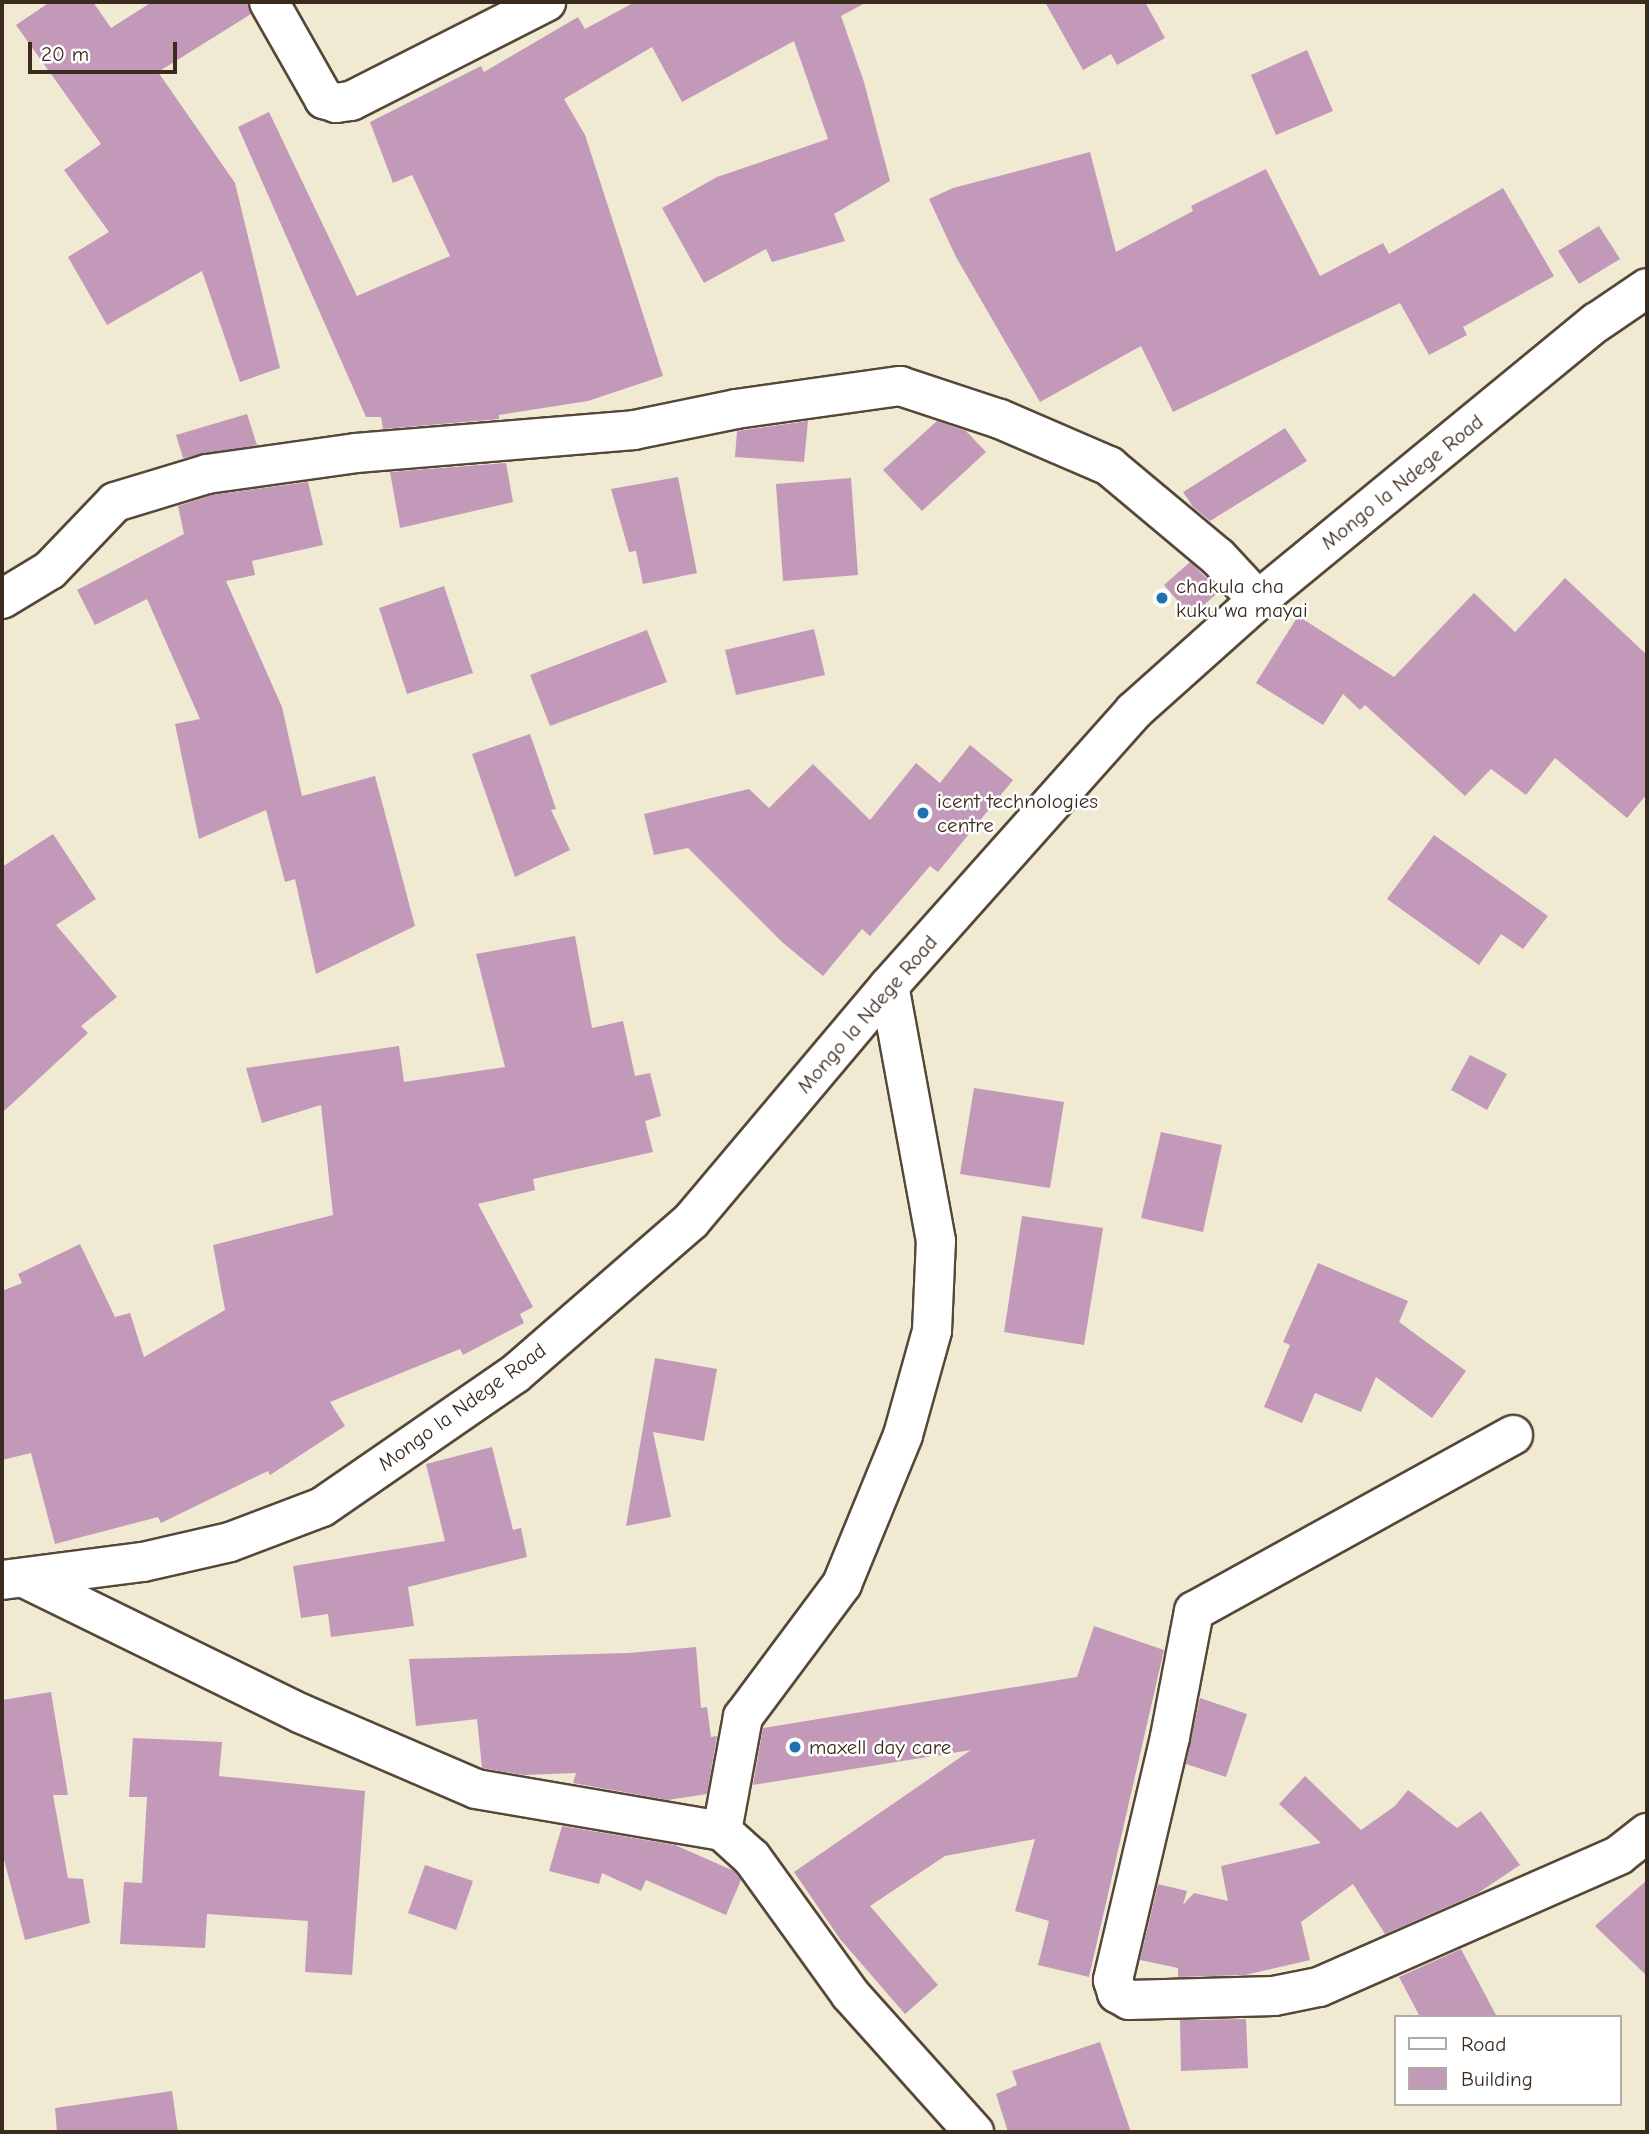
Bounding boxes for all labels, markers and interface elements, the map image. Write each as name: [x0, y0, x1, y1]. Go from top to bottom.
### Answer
scale bar: [32, 28, 180, 72]
text: 20 m: [41, 42, 89, 66]
street label: Mongo la Ndege Road: [1316, 409, 1488, 555]
place label: chakula cha kuku wa mayai: [1176, 573, 1308, 623]
marker: chakula cha kuku wa mayai: [1154, 590, 1170, 606]
place label: icent technologies centre: [937, 788, 1098, 838]
marker: icent technologies centre: [915, 805, 931, 821]
street label: Mongo la Ndege Road: [791, 930, 943, 1098]
street label: Mongo la Ndege Road: [373, 1338, 551, 1476]
place label: maxell day care: [809, 1734, 951, 1760]
marker: maxell day care: [787, 1739, 803, 1755]
legend: [1394, 2015, 1621, 2106]
text: Road: [1461, 2032, 1506, 2056]
text: Building: [1461, 2067, 1533, 2091]

